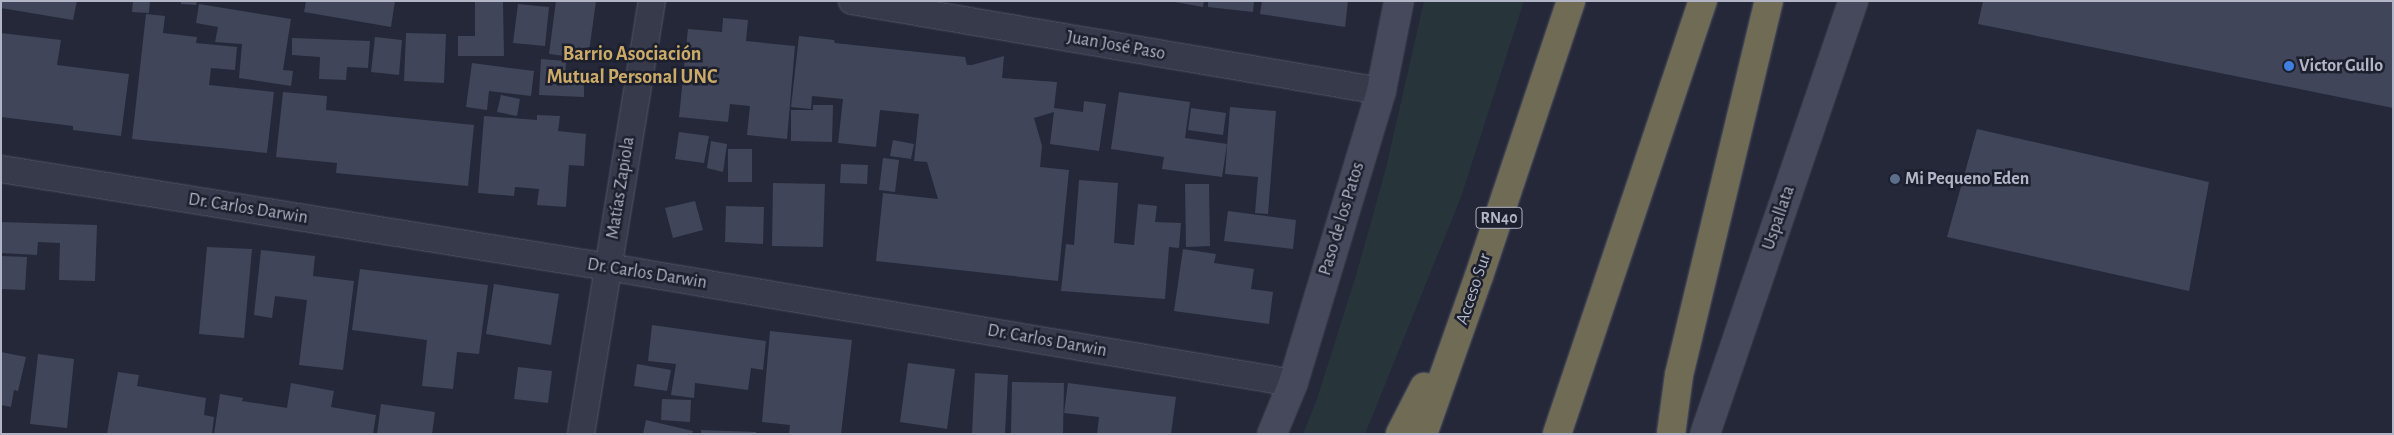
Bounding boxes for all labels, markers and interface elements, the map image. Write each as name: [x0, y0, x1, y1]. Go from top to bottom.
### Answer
street label: Juan José Paso: [1065, 27, 1167, 65]
district label: Barrio Asociación Mutual Personal UNC: [547, 43, 717, 90]
place label: Victor Gullo: [2299, 55, 2383, 77]
marker: Victor Gullo: [2283, 60, 2295, 72]
street label: Matías Zapiola: [602, 135, 640, 241]
street label: Paso de los Patos: [1315, 160, 1369, 278]
place label: Mi Pequeno Eden: [1905, 168, 2029, 190]
marker: Mi Pequeno Eden: [1889, 173, 1901, 185]
street label: Uspallata: [1758, 183, 1800, 253]
street label: Dr. Carlos Darwin: [187, 189, 309, 229]
road number: RN40: [1475, 204, 1523, 232]
street label: Acceso Sur: [1452, 250, 1496, 328]
street label: Dr. Carlos Darwin: [586, 254, 708, 294]
street label: Dr. Carlos Darwin: [986, 320, 1108, 362]

